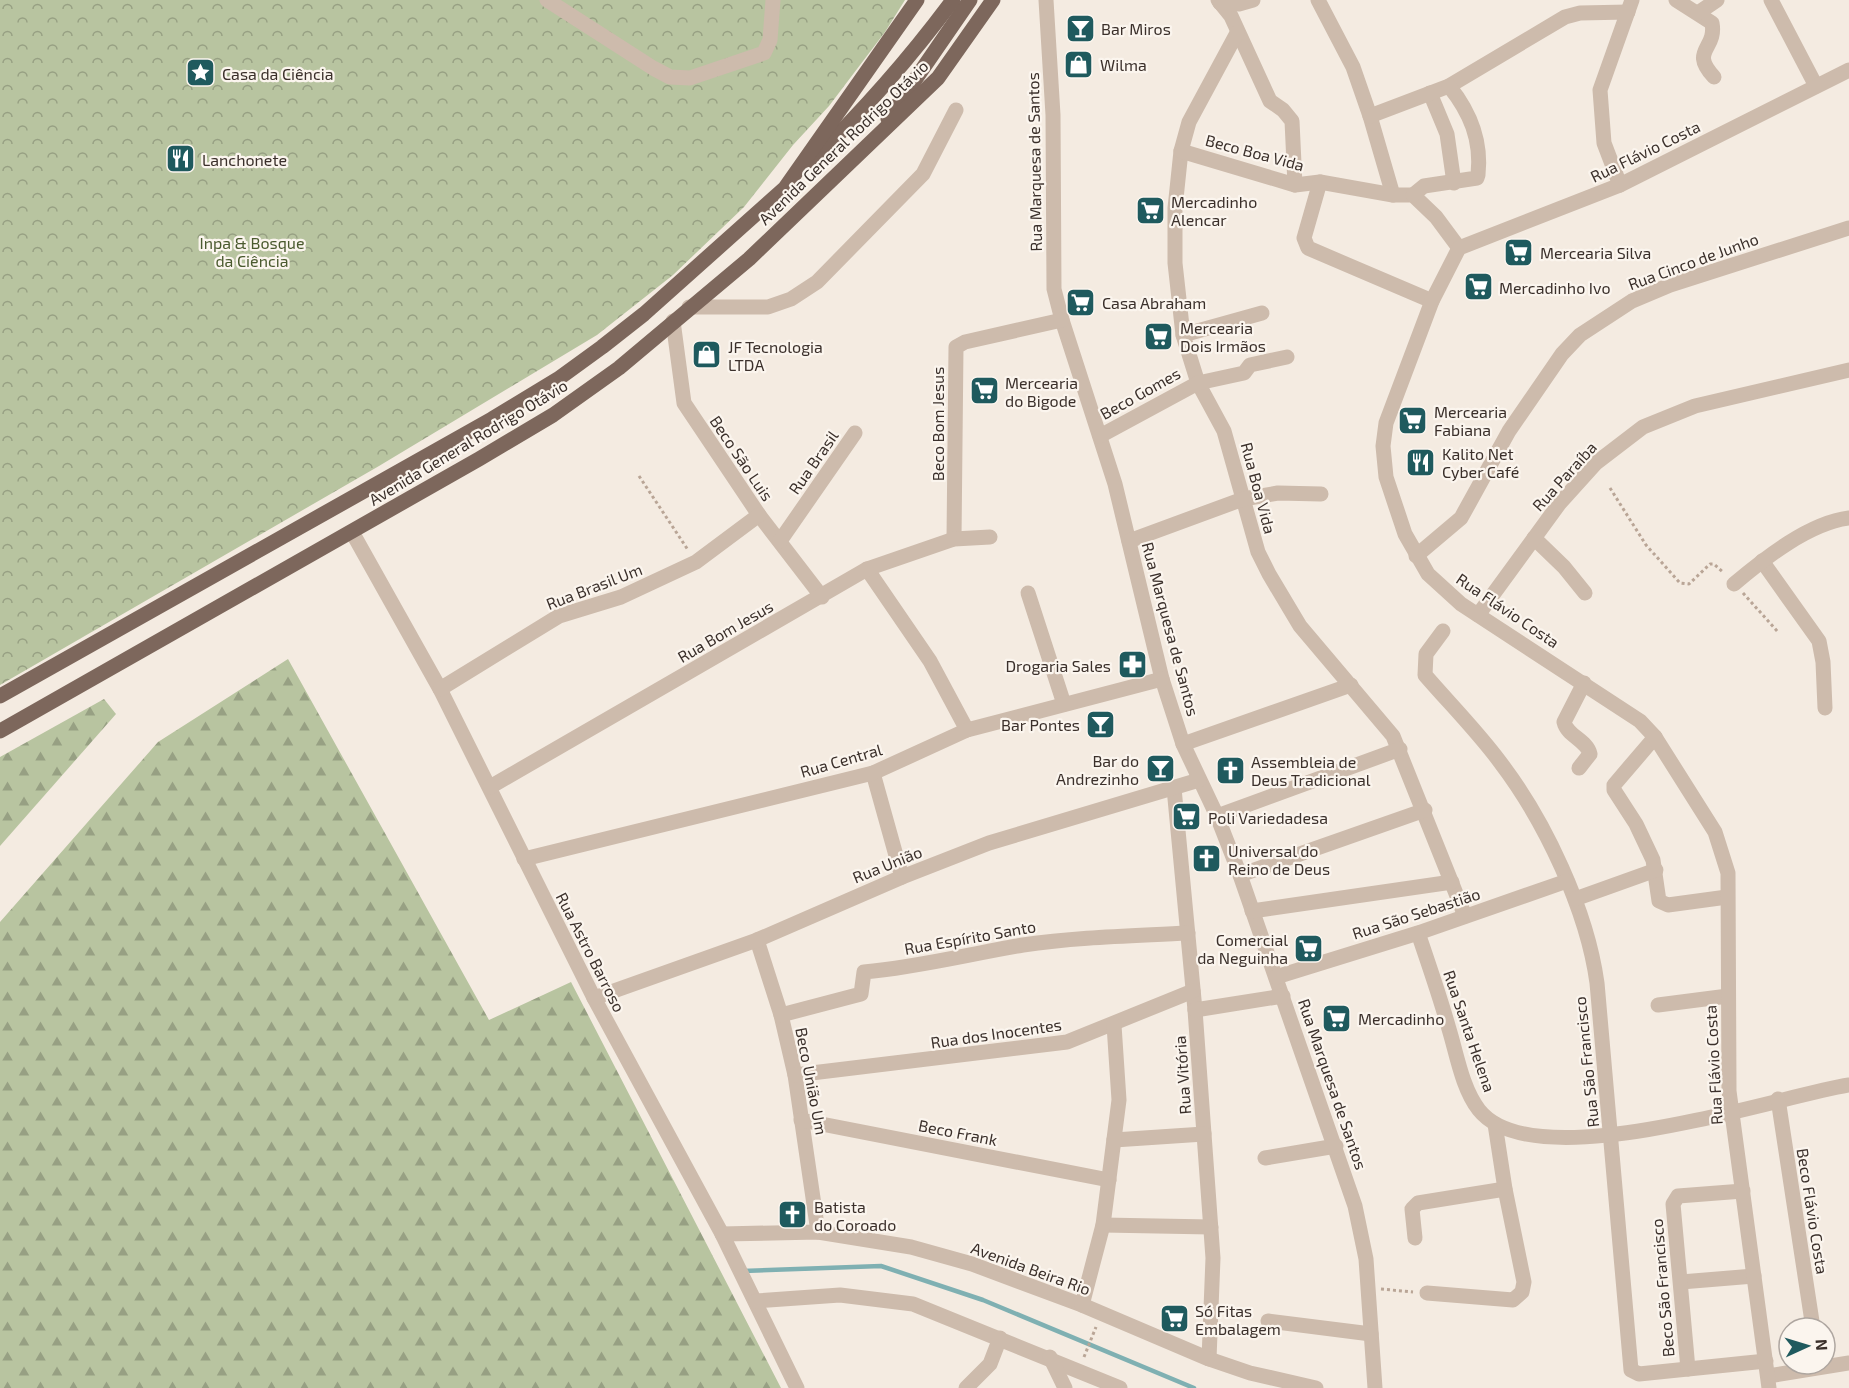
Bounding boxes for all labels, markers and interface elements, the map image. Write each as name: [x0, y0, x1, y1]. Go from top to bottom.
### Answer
bar icon: Bar Miros: [1064, 12, 1096, 44]
place label: Bar Miros: [1101, 19, 1171, 38]
shop icon: Wilma: [1063, 48, 1095, 80]
place label: Wilma: [1100, 55, 1147, 74]
street label: Avenida General Rodrigo Otávio: [754, 56, 932, 228]
place icon: Casa da Ciência: [185, 57, 217, 89]
place label: Casa da Ciência: [222, 64, 333, 83]
street label: Rua Marquesa de Santos: [1023, 72, 1045, 252]
street label: Rua Flávio Costa: [1587, 116, 1703, 186]
street label: Beco Boa Vida: [1204, 130, 1306, 174]
restaurant icon: Lanchonete: [165, 143, 197, 175]
place label: Lanchonete: [202, 150, 287, 169]
place label: Mercadinho Alencar: [1171, 192, 1257, 229]
supermarket icon: Mercadinho Alencar: [1134, 194, 1166, 226]
street label: Rua Cinco de Junho: [1625, 229, 1761, 293]
park label: Inpa & Bosque da Ciência: [199, 233, 305, 270]
supermarket icon: Mercearia Silva: [1503, 236, 1535, 268]
place label: Mercearia Silva: [1540, 243, 1651, 262]
supermarket icon: Mercadinho Ivo: [1462, 271, 1494, 303]
place label: Mercadinho Ivo: [1499, 278, 1611, 297]
supermarket icon: Casa Abraham: [1065, 286, 1097, 318]
place label: Casa Abraham: [1102, 293, 1206, 312]
place label: Mercearia Dois Irmãos: [1180, 318, 1266, 355]
supermarket icon: Mercearia Dois Irmãos: [1143, 320, 1175, 352]
place label: JF Tecnologia LTDA: [728, 337, 823, 374]
shop icon: JF Tecnologia LTDA: [691, 339, 723, 371]
street label: Beco Gomes: [1097, 363, 1183, 423]
street label: Beco Bom Jesus: [928, 367, 947, 481]
place label: Mercearia do Bigode: [1005, 373, 1078, 410]
street label: Avenida General Rodrigo Otávio: [365, 375, 571, 509]
supermarket icon: Mercearia do Bigode: [968, 375, 1000, 407]
place label: Mercearia Fabiana: [1434, 402, 1507, 439]
supermarket icon: Mercearia Fabiana: [1397, 404, 1429, 436]
street label: Beco São Luis: [707, 412, 777, 504]
street label: Rua Brasil: [784, 426, 842, 497]
street label: Rua Paraíba: [1528, 437, 1600, 515]
street label: Rua Boa Vida: [1238, 440, 1280, 536]
place label: Kalito Net Cyber Café: [1442, 444, 1519, 481]
restaurant icon: Kalito Net Cyber Café: [1405, 446, 1437, 478]
street label: Rua Marquesa de Santos: [1139, 540, 1203, 718]
street label: Rua Brasil Um: [543, 559, 645, 613]
street label: Rua Flávio Costa: [1453, 569, 1563, 651]
street label: Rua Bom Jesus: [674, 596, 776, 666]
pharmacy icon: Drogaria Sales: [1116, 649, 1148, 681]
place label: Drogaria Sales: [1005, 656, 1111, 675]
bar icon: Bar Pontes: [1085, 708, 1117, 740]
place label: Bar Pontes: [1001, 715, 1080, 734]
street label: Rua Central: [798, 739, 884, 781]
place label: Bar do Andrezinho: [1056, 751, 1139, 788]
place label: Assembleia de Deus Tradicional: [1251, 752, 1371, 789]
bar icon: Bar do Andrezinho: [1144, 753, 1176, 785]
church icon: Assembleia de Deus Tradicional: [1214, 754, 1246, 786]
supermarket icon: Poli Variedadesa: [1171, 801, 1203, 833]
place label: Poli Variedadesa: [1208, 808, 1328, 827]
street label: Rua União: [850, 841, 924, 887]
place label: Universal do Reino de Deus: [1228, 841, 1330, 878]
church icon: Universal do Reino de Deus: [1191, 843, 1223, 875]
street label: Rua São Sebastião: [1350, 883, 1482, 943]
street label: Rua Astro Barroso: [553, 889, 629, 1015]
street label: Rua Espírito Santo: [903, 916, 1037, 958]
place label: Comercial da Neguinha: [1197, 930, 1288, 967]
supermarket icon: Comercial da Neguinha: [1293, 932, 1325, 964]
street label: Rua Santa Helena: [1440, 968, 1500, 1094]
street label: Rua Marquesa de Santos: [1295, 996, 1371, 1172]
street label: Rua São Francisco: [1570, 996, 1602, 1128]
supermarket icon: Mercadinho: [1321, 1002, 1353, 1034]
street label: Rua Flávio Costa: [1700, 1005, 1726, 1125]
place label: Mercadinho: [1358, 1009, 1444, 1028]
street label: Rua dos Inocentes: [929, 1014, 1063, 1052]
street label: Beco União Um: [792, 1026, 832, 1136]
street label: Rua Vitória: [1170, 1035, 1194, 1115]
street label: Beco Frank: [917, 1115, 999, 1149]
street label: Beco Flávio Costa: [1794, 1147, 1832, 1275]
place label: Batista do Coroado: [814, 1197, 896, 1234]
church icon: Batista do Coroado: [777, 1199, 809, 1231]
street label: Beco São Francisco: [1646, 1218, 1678, 1358]
street label: Avenida Beira Rio: [969, 1238, 1093, 1298]
place label: Só Fitas Embalagem: [1195, 1301, 1281, 1338]
supermarket icon: Só Fitas Embalagem: [1158, 1303, 1190, 1335]
north arrow: [1777, 1316, 1837, 1376]
text: N: [1813, 1338, 1832, 1351]

